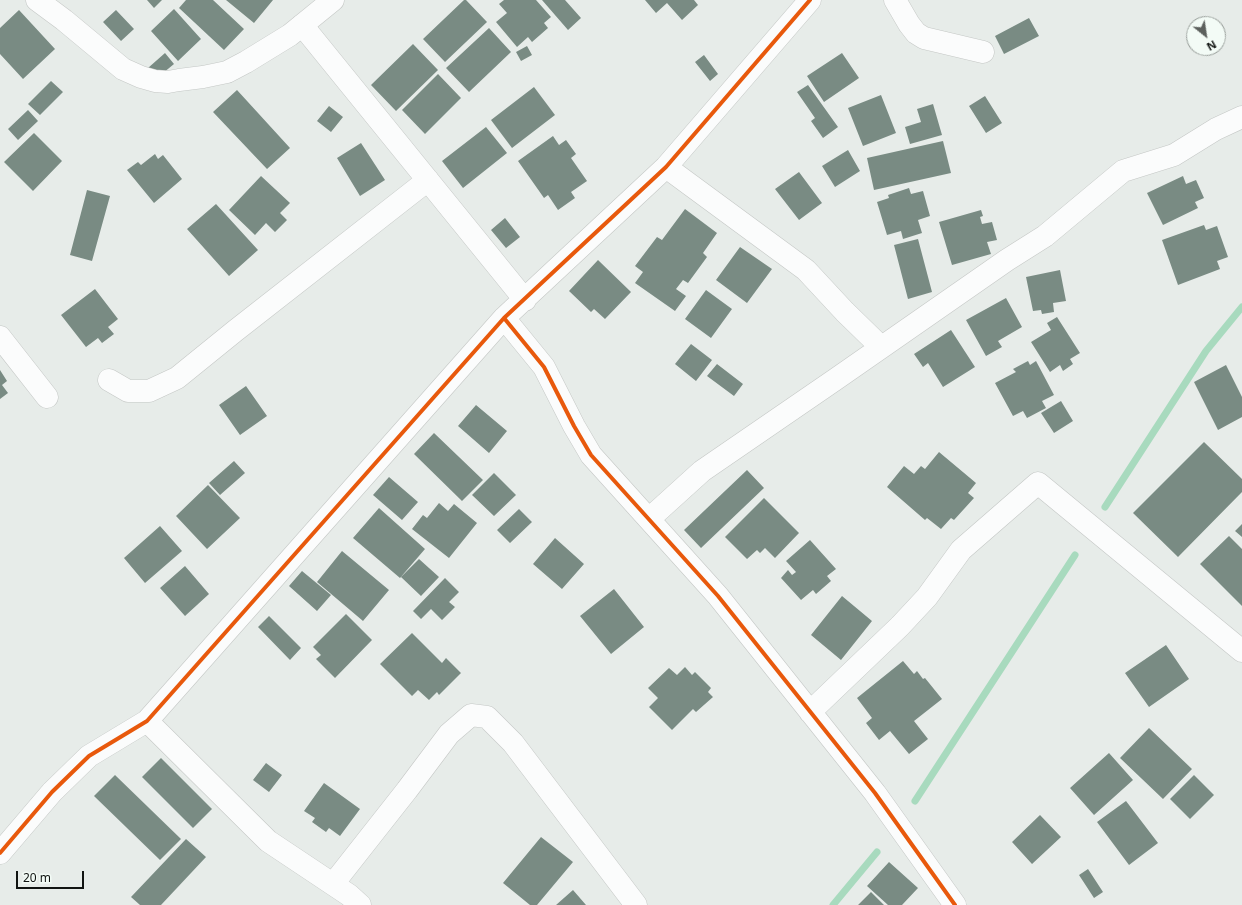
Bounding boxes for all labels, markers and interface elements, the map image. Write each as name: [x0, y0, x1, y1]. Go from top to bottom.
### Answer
north arrow: [1186, 16, 1226, 56]
text: N: [1204, 37, 1219, 55]
scale bar: [18, 863, 86, 889]
text: 20 m: [23, 869, 51, 886]

